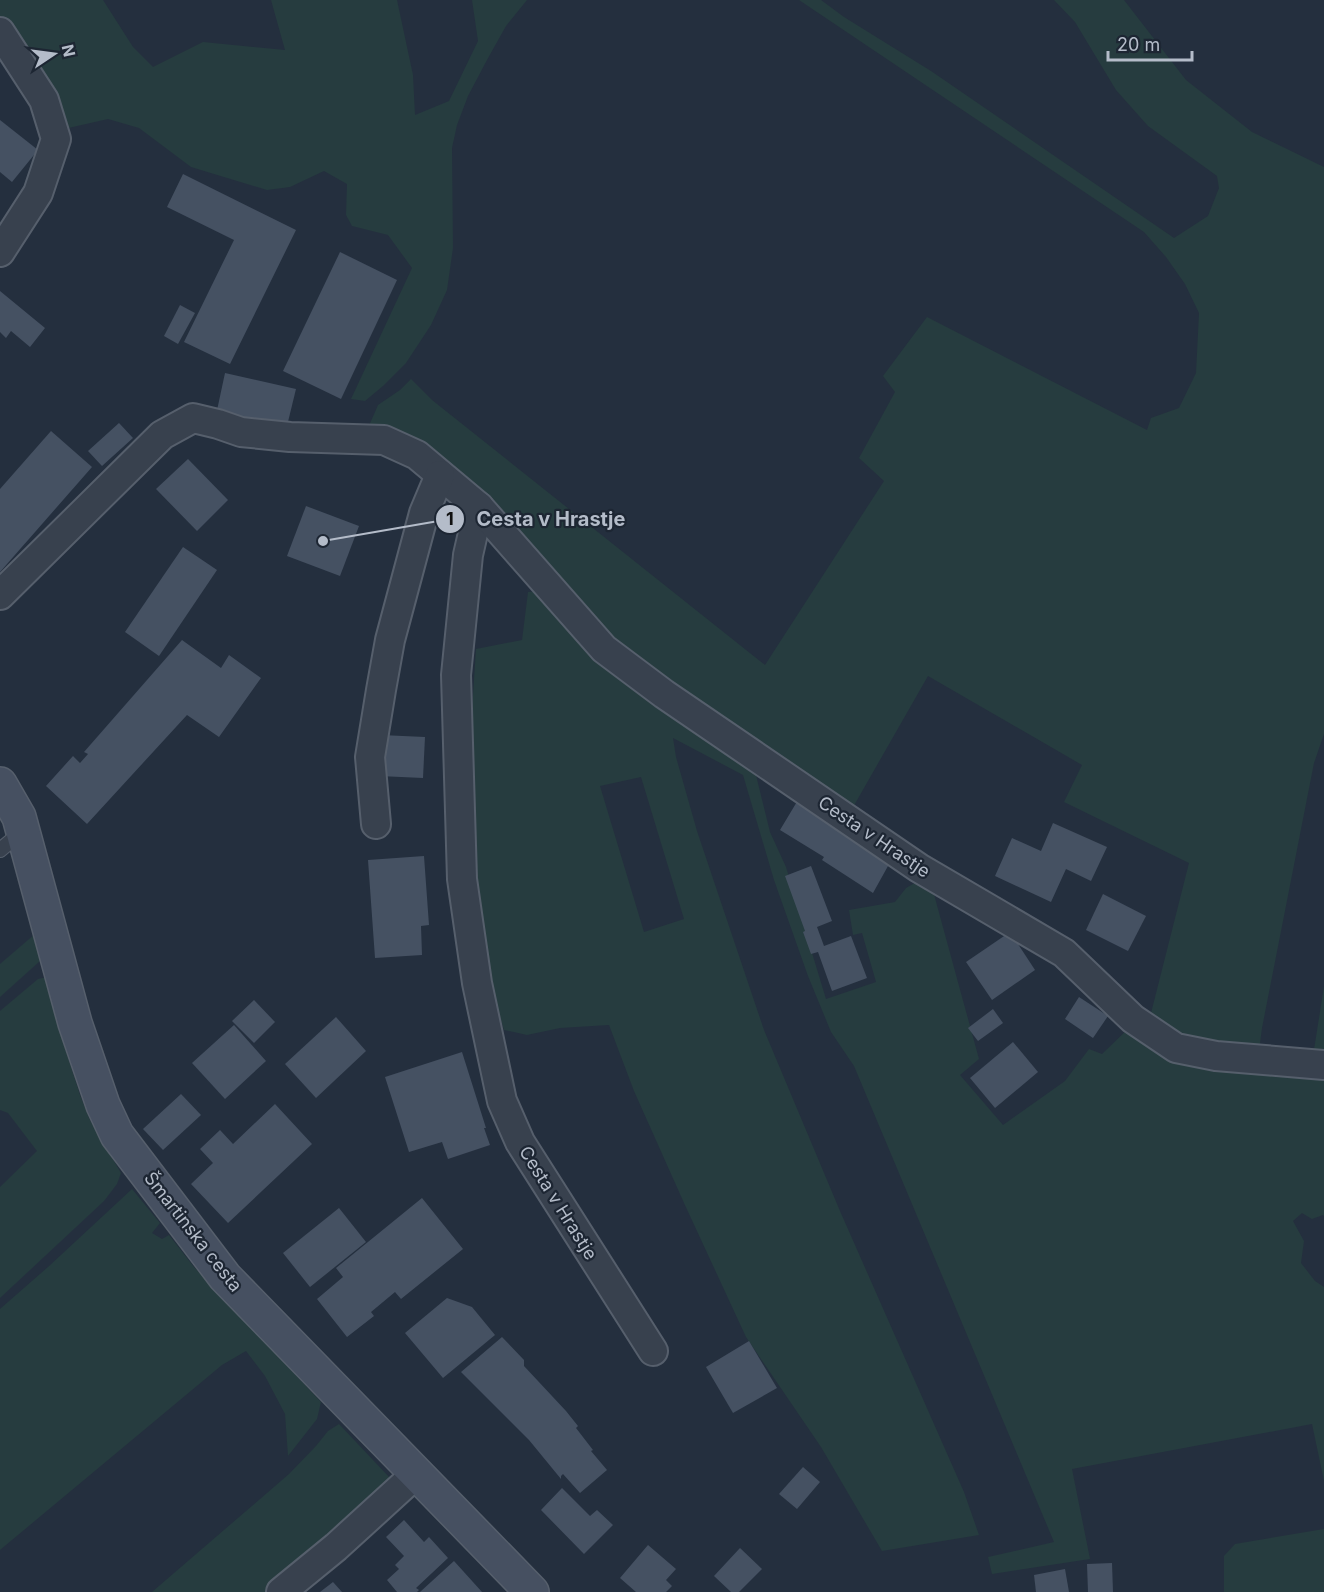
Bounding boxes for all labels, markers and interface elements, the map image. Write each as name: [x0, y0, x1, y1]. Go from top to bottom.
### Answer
north arrow: [24, 24, 84, 84]
scale bar: [1108, 24, 1192, 62]
text: 20 m: [1117, 34, 1160, 55]
text: N: [57, 42, 80, 59]
callout: Cesta v Hrastje: [435, 500, 637, 538]
text: Cesta v Hrastje: [477, 507, 626, 531]
text: 1: [446, 508, 454, 529]
street label: Cesta v Hrastje: [814, 791, 934, 882]
street label: Cesta v Hrastje: [515, 1142, 602, 1263]
street label: Šmartinska cesta: [140, 1167, 247, 1296]

